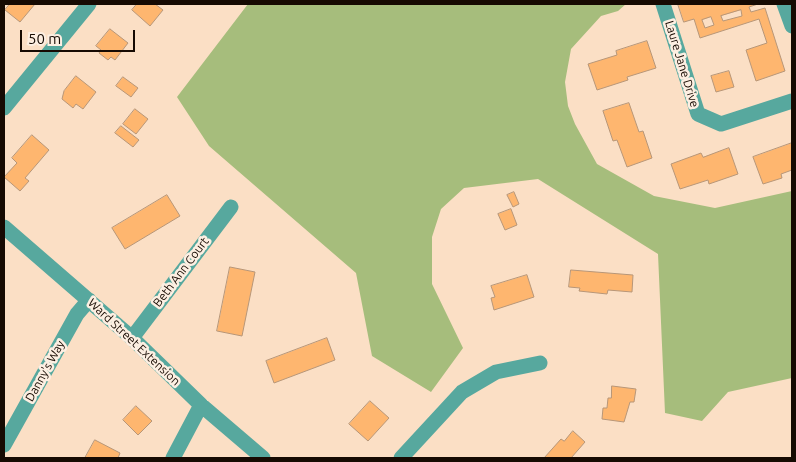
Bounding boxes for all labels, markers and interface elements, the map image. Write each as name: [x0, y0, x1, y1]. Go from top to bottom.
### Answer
street label: Laure Jane Drive: [662, 19, 702, 109]
scale bar: [22, 20, 138, 52]
text: 50 m: [28, 30, 61, 47]
street label: Beth Ann Court: [150, 234, 212, 310]
street label: Ward Street Extension: [85, 296, 183, 388]
street label: Danny's Way: [22, 338, 68, 404]

